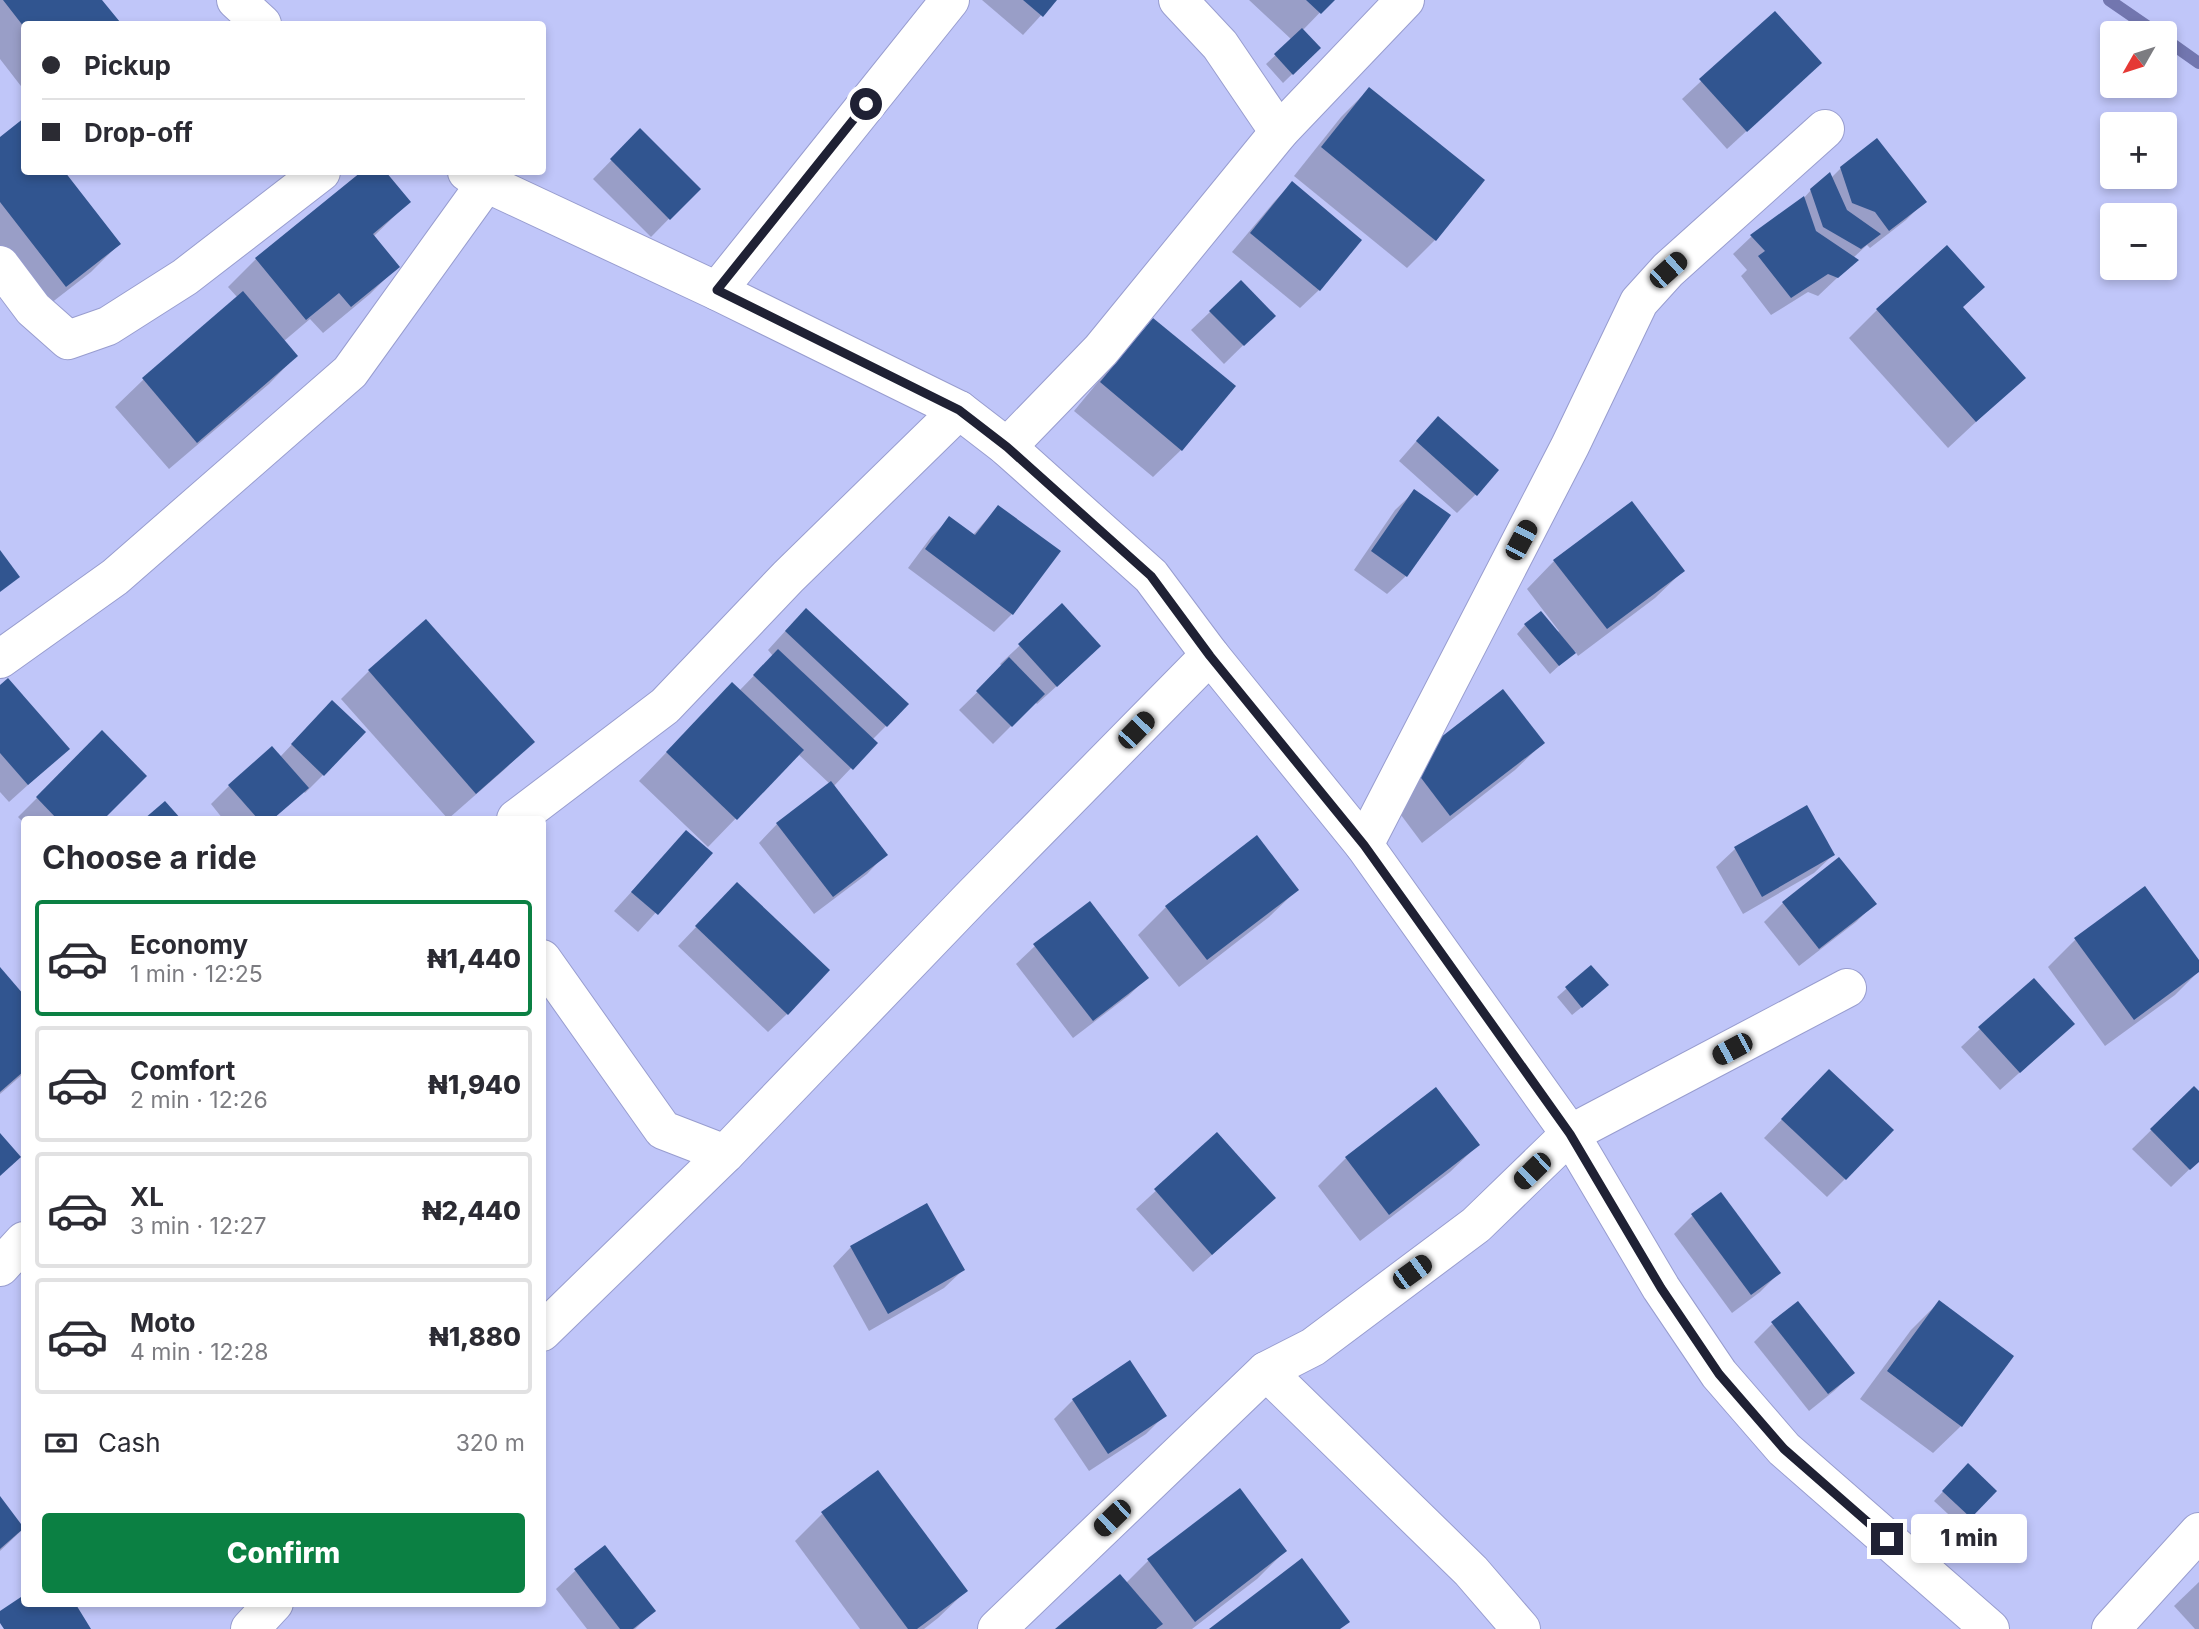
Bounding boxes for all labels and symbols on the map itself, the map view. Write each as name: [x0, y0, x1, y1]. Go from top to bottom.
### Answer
north arrow: [2100, 21, 2177, 98]
route start: [850, 88, 882, 120]
car: [1646, 248, 1691, 292]
car: [1502, 517, 1541, 563]
car: [1114, 708, 1159, 752]
car: [1709, 1030, 1756, 1068]
car: [1510, 1149, 1555, 1193]
car: [1389, 1251, 1436, 1293]
car: [1090, 1496, 1135, 1540]
callout: 1 min: [1912, 1514, 2027, 1564]
route end: [1871, 1523, 1903, 1555]

